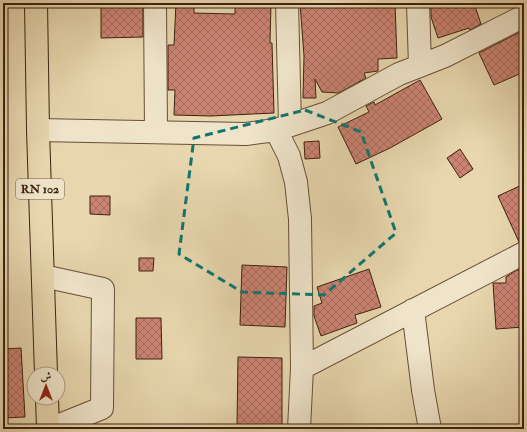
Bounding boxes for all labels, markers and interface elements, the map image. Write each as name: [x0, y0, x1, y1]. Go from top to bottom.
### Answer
road number: RN 102: [16, 179, 64, 199]
north arrow: [26, 366, 66, 406]
text: ش: [41, 370, 52, 383]

